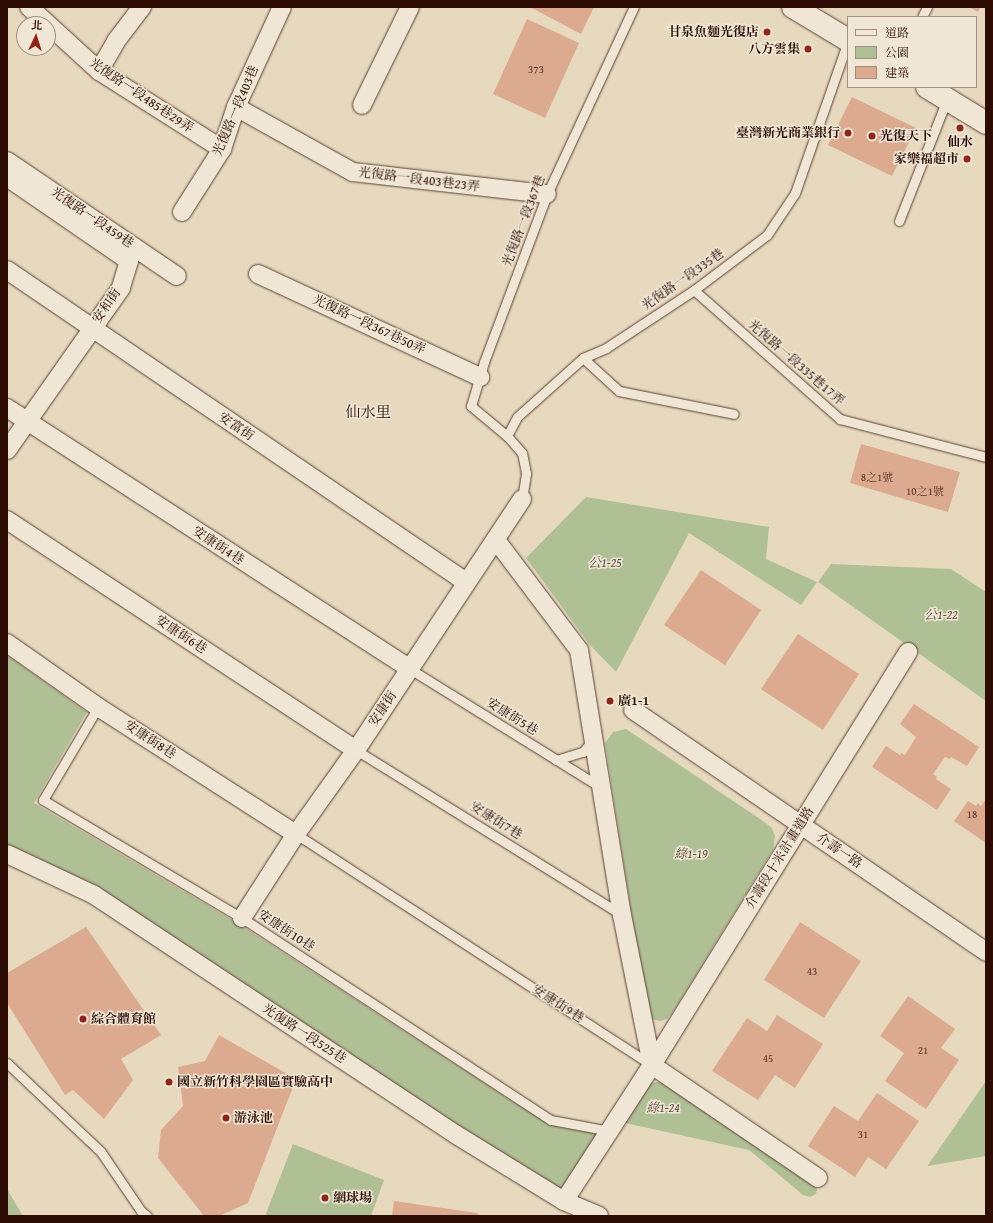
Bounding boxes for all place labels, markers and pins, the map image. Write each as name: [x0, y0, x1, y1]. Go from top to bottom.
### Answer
place label: 甘泉魚麵光復店: [668, 24, 759, 40]
marker: 甘泉魚麵光復店: [762, 27, 772, 37]
place label: 八方雲集: [748, 41, 800, 57]
marker: 八方雲集: [803, 44, 813, 54]
marker: 仙水: [955, 123, 965, 133]
place label: 臺灣新光商業銀行: [736, 125, 840, 141]
marker: 臺灣新光商業銀行: [843, 128, 853, 138]
place label: 光復天下: [880, 128, 932, 144]
marker: 光復天下: [867, 131, 877, 141]
place label: 仙水: [947, 134, 973, 150]
place label: 家樂福超市: [894, 151, 959, 167]
marker: 家樂福超市: [962, 154, 972, 164]
place label: 廣1-1: [618, 693, 649, 709]
marker: 廣1-1: [605, 696, 615, 706]
place label: 綜合體育館: [91, 1011, 156, 1027]
marker: 綜合體育館: [78, 1014, 88, 1024]
place label: 國立新竹科學園區實驗高中: [177, 1074, 333, 1090]
marker: 國立新竹科學園區實驗高中: [164, 1077, 174, 1087]
place label: 游泳池: [234, 1110, 273, 1126]
marker: 游泳池: [221, 1113, 231, 1123]
place label: 網球場: [333, 1190, 372, 1206]
marker: 網球場: [320, 1193, 330, 1203]

